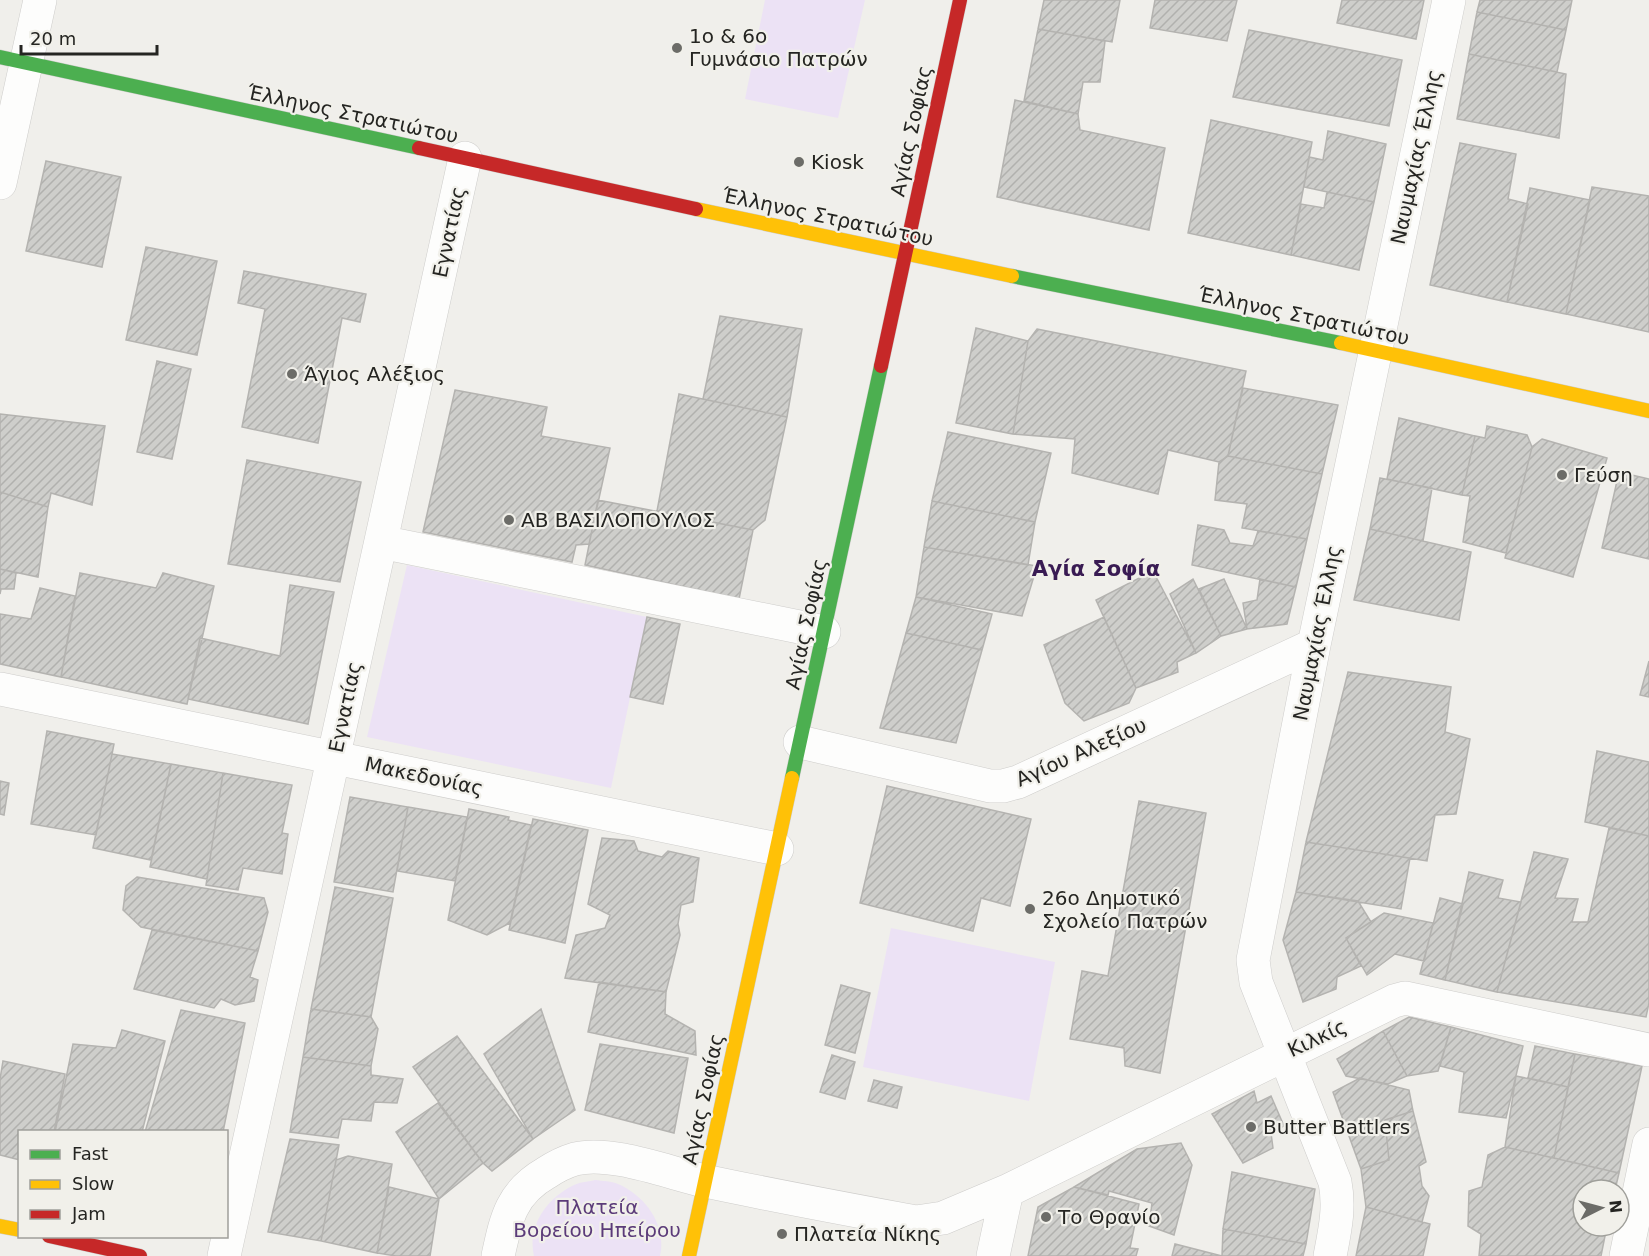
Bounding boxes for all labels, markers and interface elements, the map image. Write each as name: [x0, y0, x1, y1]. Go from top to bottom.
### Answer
scale bar: [21, 18, 158, 56]
place label: 1ο & 6ο Γυμνάσιο Πατρών: [689, 24, 868, 71]
text: 20 m: [30, 28, 76, 49]
marker: 1ο & 6ο Γυμνάσιο Πατρών: [670, 41, 684, 55]
street label: Αγίας Σοφίας: [885, 63, 937, 199]
street label: Ναυμαχίας Έλλης: [1386, 67, 1446, 247]
street label: Έλληνος Στρατιώτου: [244, 80, 461, 148]
place label: Kiosk: [811, 150, 864, 174]
marker: Kiosk: [792, 155, 806, 169]
street label: Έλληνος Στρατιώτου: [719, 183, 936, 251]
street label: Εγνατίας: [428, 184, 470, 280]
street label: Έλληνος Στρατιώτου: [1195, 282, 1412, 350]
place label: Άγιος Αλέξιος: [304, 362, 445, 386]
marker: Άγιος Αλέξιος: [285, 367, 299, 381]
place label: Γεύση: [1574, 463, 1633, 487]
marker: Γεύση: [1555, 468, 1569, 482]
place label: ΑΒ ΒΑΣΙΛΟΠΟΥΛΟΣ: [521, 508, 715, 532]
marker: ΑΒ ΒΑΣΙΛΟΠΟΥΛΟΣ: [502, 513, 516, 527]
street label: Ναυμαχίας Έλλης: [1288, 543, 1346, 723]
street label: Αγίας Σοφίας: [780, 556, 832, 692]
district label: Αγία Σοφία: [1032, 557, 1160, 581]
street label: Εγνατίας: [324, 659, 366, 755]
street label: Αγίου Αλεξίου: [1012, 712, 1150, 792]
street label: Μακεδονίας: [363, 752, 485, 800]
place label: 26ο Δημοτικό Σχολείο Πατρών: [1042, 886, 1207, 933]
marker: 26ο Δημοτικό Σχολείο Πατρών: [1023, 902, 1037, 916]
street label: Κιλκίς: [1284, 1014, 1350, 1062]
street label: Αγίας Σοφίας: [677, 1031, 729, 1167]
place label: Butter Battlers: [1263, 1115, 1410, 1139]
marker: Butter Battlers: [1244, 1120, 1258, 1134]
legend: [18, 1130, 228, 1238]
text: Fast: [72, 1143, 108, 1164]
text: Slow: [72, 1173, 114, 1194]
north arrow: [1571, 1178, 1631, 1238]
park label: Πλατεία Βορείου Ηπείρου: [513, 1195, 681, 1242]
text: N: [1605, 1199, 1626, 1214]
text: Jam: [71, 1203, 106, 1224]
place label: Το Θρανίο: [1057, 1205, 1161, 1229]
marker: Το Θρανίο: [1039, 1210, 1053, 1224]
place label: Πλατεία Νίκης: [794, 1222, 941, 1246]
marker: Πλατεία Νίκης: [775, 1227, 789, 1241]

